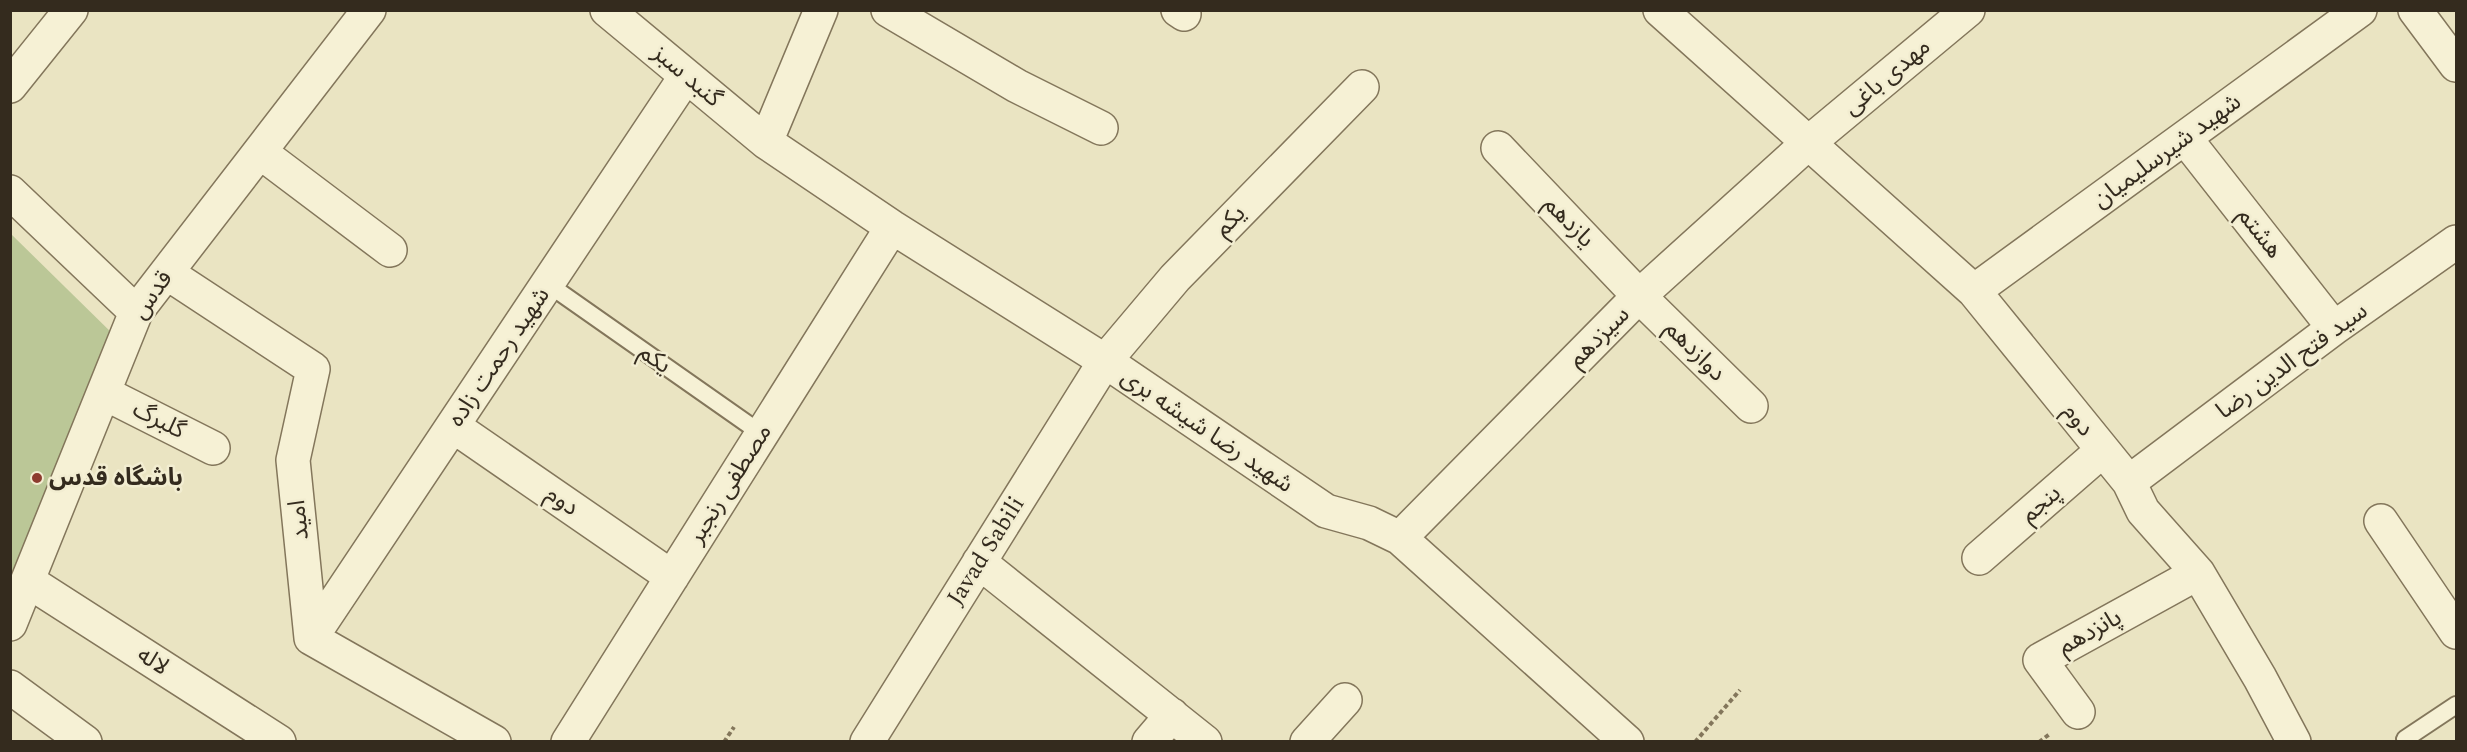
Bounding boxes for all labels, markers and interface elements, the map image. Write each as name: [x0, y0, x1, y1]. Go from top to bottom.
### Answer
street label: مهدی باغی: [1835, 29, 1939, 125]
street label: گنبد سبز: [643, 35, 731, 117]
street label: شهید شیرسلیمیان: [2085, 85, 2249, 217]
street label: یازدهم: [1535, 188, 1603, 256]
street label: یکم: [1206, 197, 1254, 245]
street label: هشتم: [2228, 200, 2292, 266]
street label: قدس: [122, 263, 182, 327]
street label: شهید رحمت زاده: [439, 280, 559, 434]
street label: سید فتح الدین رضا: [2209, 294, 2375, 428]
street label: سیزدهم: [1560, 298, 1638, 376]
street label: دوازدهم: [1656, 312, 1734, 390]
street label: یکم: [631, 335, 679, 383]
street label: شهید رضا شیشه بری: [1113, 360, 1301, 502]
street label: گلبرگ: [126, 391, 193, 449]
street label: دوم: [2053, 396, 2103, 444]
street label: مصطفی رنجبر: [678, 417, 781, 552]
place label: باشگاه قدس: [49, 460, 183, 496]
marker: باشگاه قدس: [30, 471, 44, 485]
street label: پنجم: [2013, 476, 2069, 532]
street label: دوم: [538, 477, 586, 525]
street label: Javad Sabili: [938, 489, 1034, 613]
street label: امید: [279, 498, 319, 542]
street label: پانزدهم: [2051, 600, 2129, 664]
street label: لاله: [130, 637, 176, 685]

